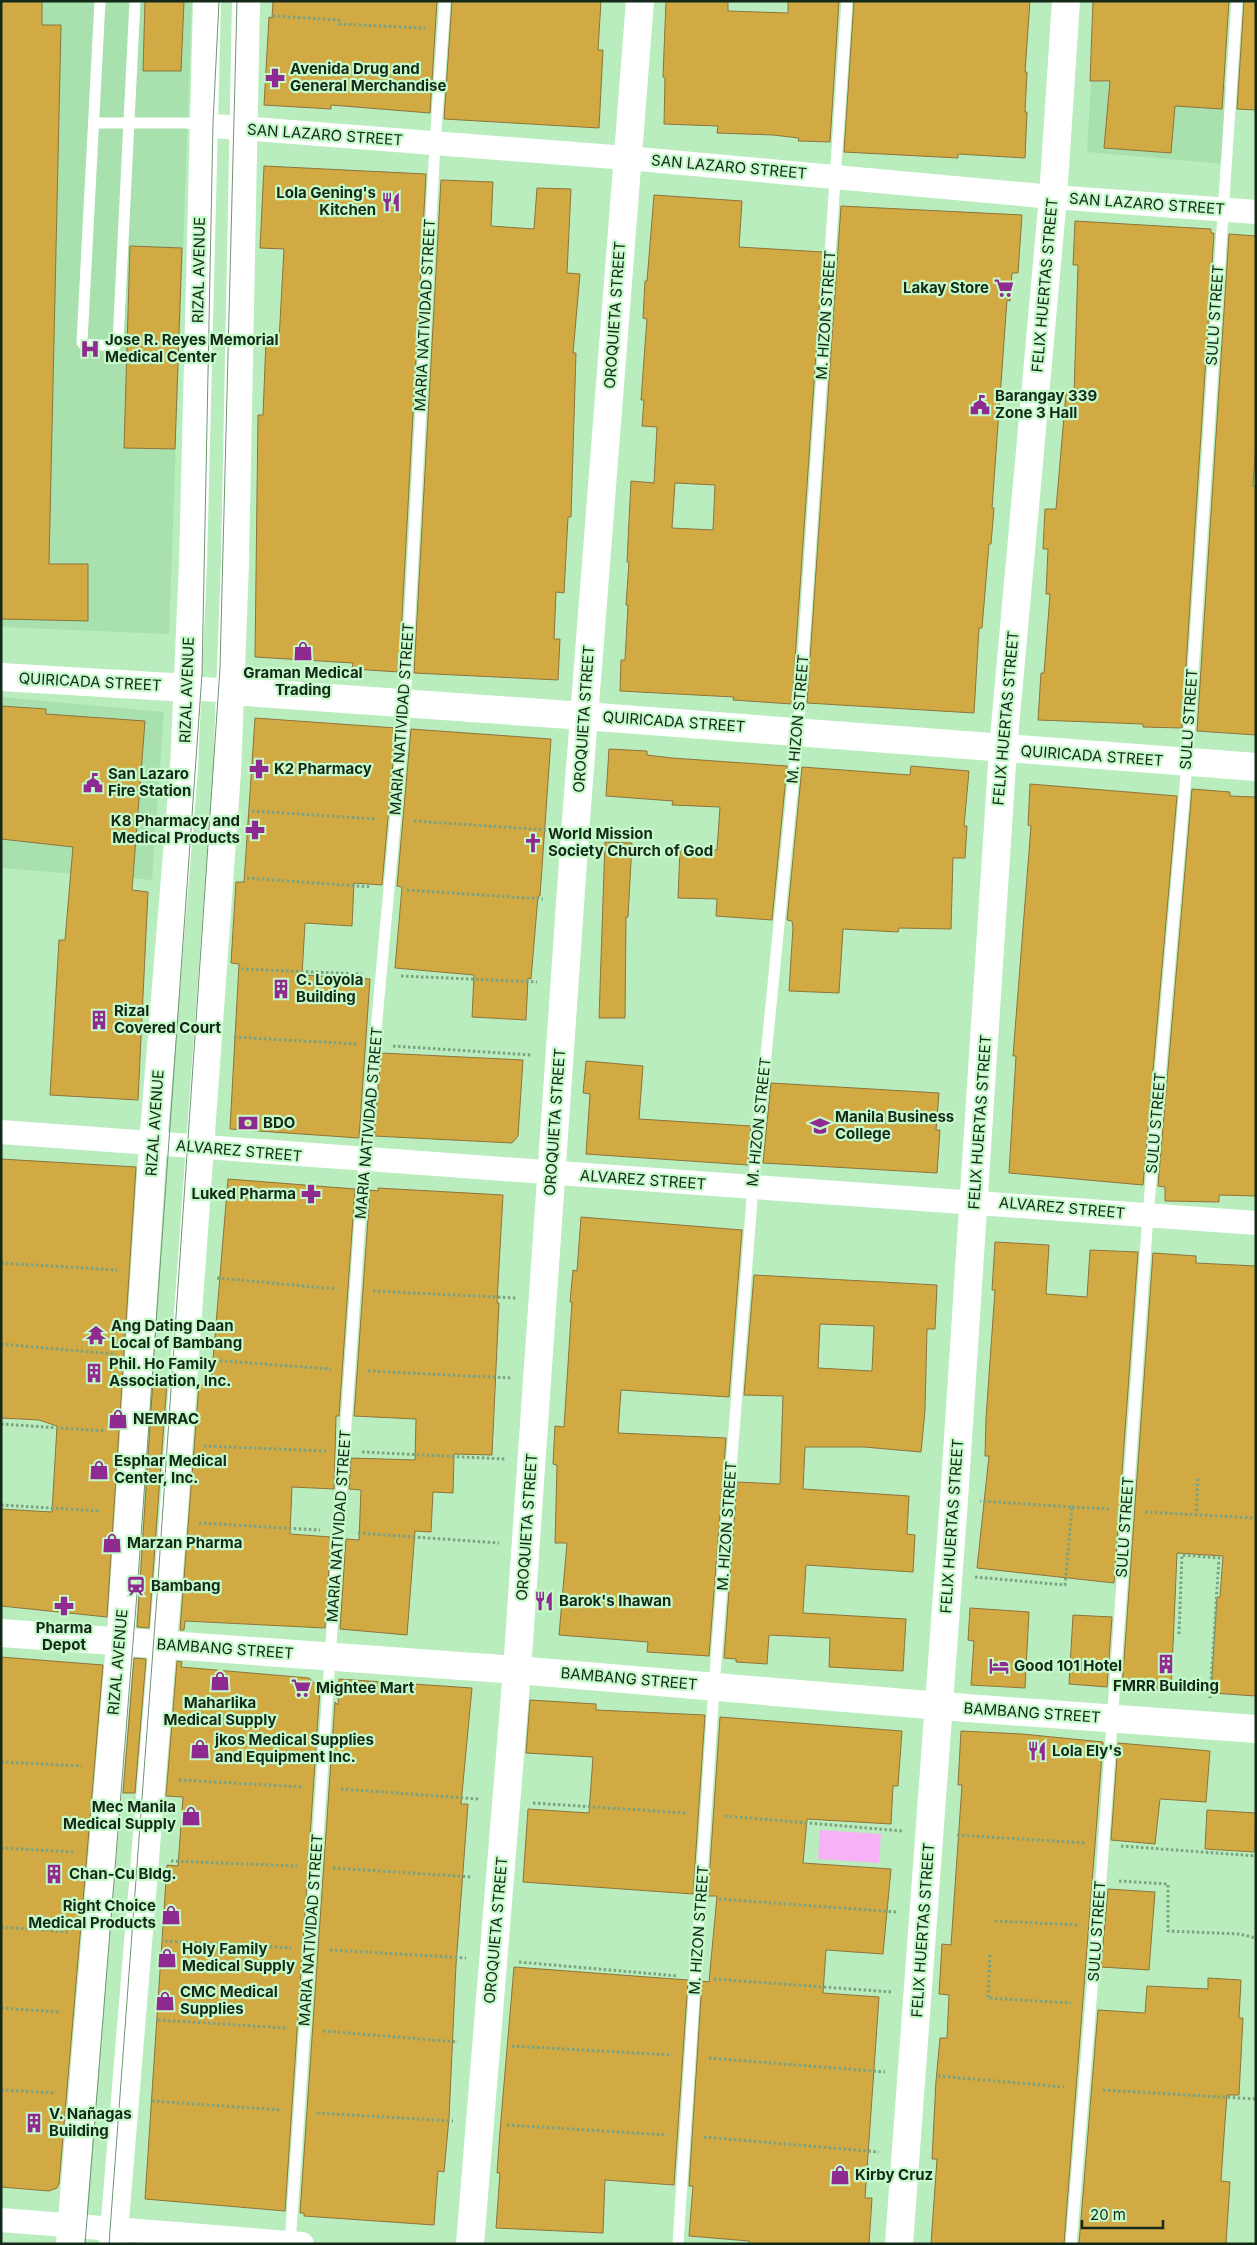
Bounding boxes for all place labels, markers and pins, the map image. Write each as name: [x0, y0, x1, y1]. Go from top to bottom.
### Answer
place label: Avenida Drug and General Merchandise: [290, 59, 446, 95]
pharmacy icon: Avenida Drug and General Merchandise: [264, 67, 286, 89]
place label: Lola Gening's Kitchen: [276, 183, 376, 219]
restaurant icon: Lola Gening's Kitchen: [380, 191, 402, 213]
supermarket icon: Lakay Store: [993, 277, 1015, 299]
place label: Lakay Store: [903, 278, 989, 297]
place label: Jose R. Reyes Memorial Medical Center: [105, 330, 279, 366]
hospital icon: Jose R. Reyes Memorial Medical Center: [79, 338, 101, 360]
place label: Barangay 339 Zone 3 Hall: [995, 386, 1097, 422]
public building icon: Barangay 339 Zone 3 Hall: [969, 394, 991, 416]
shop icon: Graman Medical Trading: [292, 640, 314, 662]
place label: Graman Medical Trading: [243, 663, 363, 699]
pharmacy icon: K2 Pharmacy: [248, 758, 270, 780]
place label: K2 Pharmacy: [274, 759, 372, 778]
place label: San Lazaro Fire Station: [108, 764, 191, 800]
public building icon: San Lazaro Fire Station: [82, 772, 104, 794]
place label: K8 Pharmacy and Medical Products: [111, 811, 240, 847]
pharmacy icon: K8 Pharmacy and Medical Products: [244, 819, 266, 841]
place label: World Mission Society Church of God: [548, 824, 713, 860]
church icon: World Mission Society Church of God: [522, 832, 544, 854]
place label: C. Loyola Building: [296, 970, 363, 1006]
building icon: C. Loyola Building: [270, 978, 292, 1000]
place label: Rizal Covered Court: [114, 1001, 221, 1037]
building icon: Rizal Covered Court: [88, 1009, 110, 1031]
place label: Manila Business College: [835, 1107, 954, 1143]
bank icon: BDO: [237, 1112, 259, 1134]
place label: BDO: [263, 1113, 295, 1132]
school or university icon: Manila Business College: [809, 1115, 831, 1137]
pharmacy icon: Luked Pharma: [300, 1183, 322, 1205]
place label: Luked Pharma: [191, 1184, 296, 1203]
place label: Ang Dating Daan Local of Bambang: [111, 1316, 242, 1352]
temple icon: Ang Dating Daan Local of Bambang: [85, 1324, 107, 1346]
place label: Phil. Ho Family Association, Inc.: [109, 1354, 231, 1390]
building icon: Phil. Ho Family Association, Inc.: [83, 1362, 105, 1384]
shop icon: NEMRAC: [107, 1408, 129, 1430]
place label: NEMRAC: [133, 1409, 199, 1428]
place label: Esphar Medical Center, Inc.: [114, 1451, 227, 1487]
shop icon: Esphar Medical Center, Inc.: [88, 1459, 110, 1481]
shop icon: Marzan Pharma: [101, 1532, 123, 1554]
place label: Marzan Pharma: [127, 1533, 242, 1552]
station icon: Bambang: [125, 1575, 147, 1597]
place label: Bambang: [151, 1576, 220, 1595]
restaurant icon: Barok's Ihawan: [533, 1590, 555, 1612]
place label: Barok's Ihawan: [559, 1591, 671, 1610]
pharmacy icon: Pharma Depot: [53, 1595, 75, 1617]
place label: Pharma Depot: [36, 1618, 92, 1654]
building icon: FMRR Building: [1155, 1653, 1177, 1675]
hotel icon: Good 101 Hotel: [988, 1655, 1010, 1677]
place label: Good 101 Hotel: [1014, 1656, 1122, 1675]
shop icon: Maharlika Medical Supply: [209, 1670, 231, 1692]
place label: FMRR Building: [1113, 1676, 1219, 1695]
supermarket icon: Mightee Mart: [290, 1677, 312, 1699]
place label: Mightee Mart: [316, 1678, 415, 1697]
place label: Maharlika Medical Supply: [163, 1693, 277, 1729]
place label: jkos Medical Supplies and Equipment Inc.: [214, 1730, 374, 1766]
shop icon: jkos Medical Supplies and Equipment Inc.: [189, 1738, 211, 1760]
restaurant icon: Lola Ely's: [1026, 1740, 1048, 1762]
place label: Lola Ely's: [1052, 1741, 1122, 1760]
place label: Mec Manila Medical Supply: [63, 1797, 176, 1833]
shop icon: Mec Manila Medical Supply: [180, 1805, 202, 1827]
building icon: Chan-Cu Bldg.: [43, 1863, 65, 1885]
place label: Chan-Cu Bldg.: [69, 1864, 176, 1883]
place label: Right Choice Medical Products: [28, 1896, 156, 1932]
shop icon: Right Choice Medical Products: [160, 1904, 182, 1926]
place label: Holy Family Medical Supply: [182, 1939, 295, 1975]
shop icon: Holy Family Medical Supply: [156, 1947, 178, 1969]
place label: CMC Medical Supplies: [180, 1982, 278, 2018]
shop icon: CMC Medical Supplies: [154, 1990, 176, 2012]
place label: V. Nañagas Building: [49, 2104, 132, 2140]
building icon: V. Nañagas Building: [23, 2112, 45, 2134]
shop icon: Kirby Cruz: [829, 2164, 851, 2186]
place label: Kirby Cruz: [855, 2165, 933, 2184]

